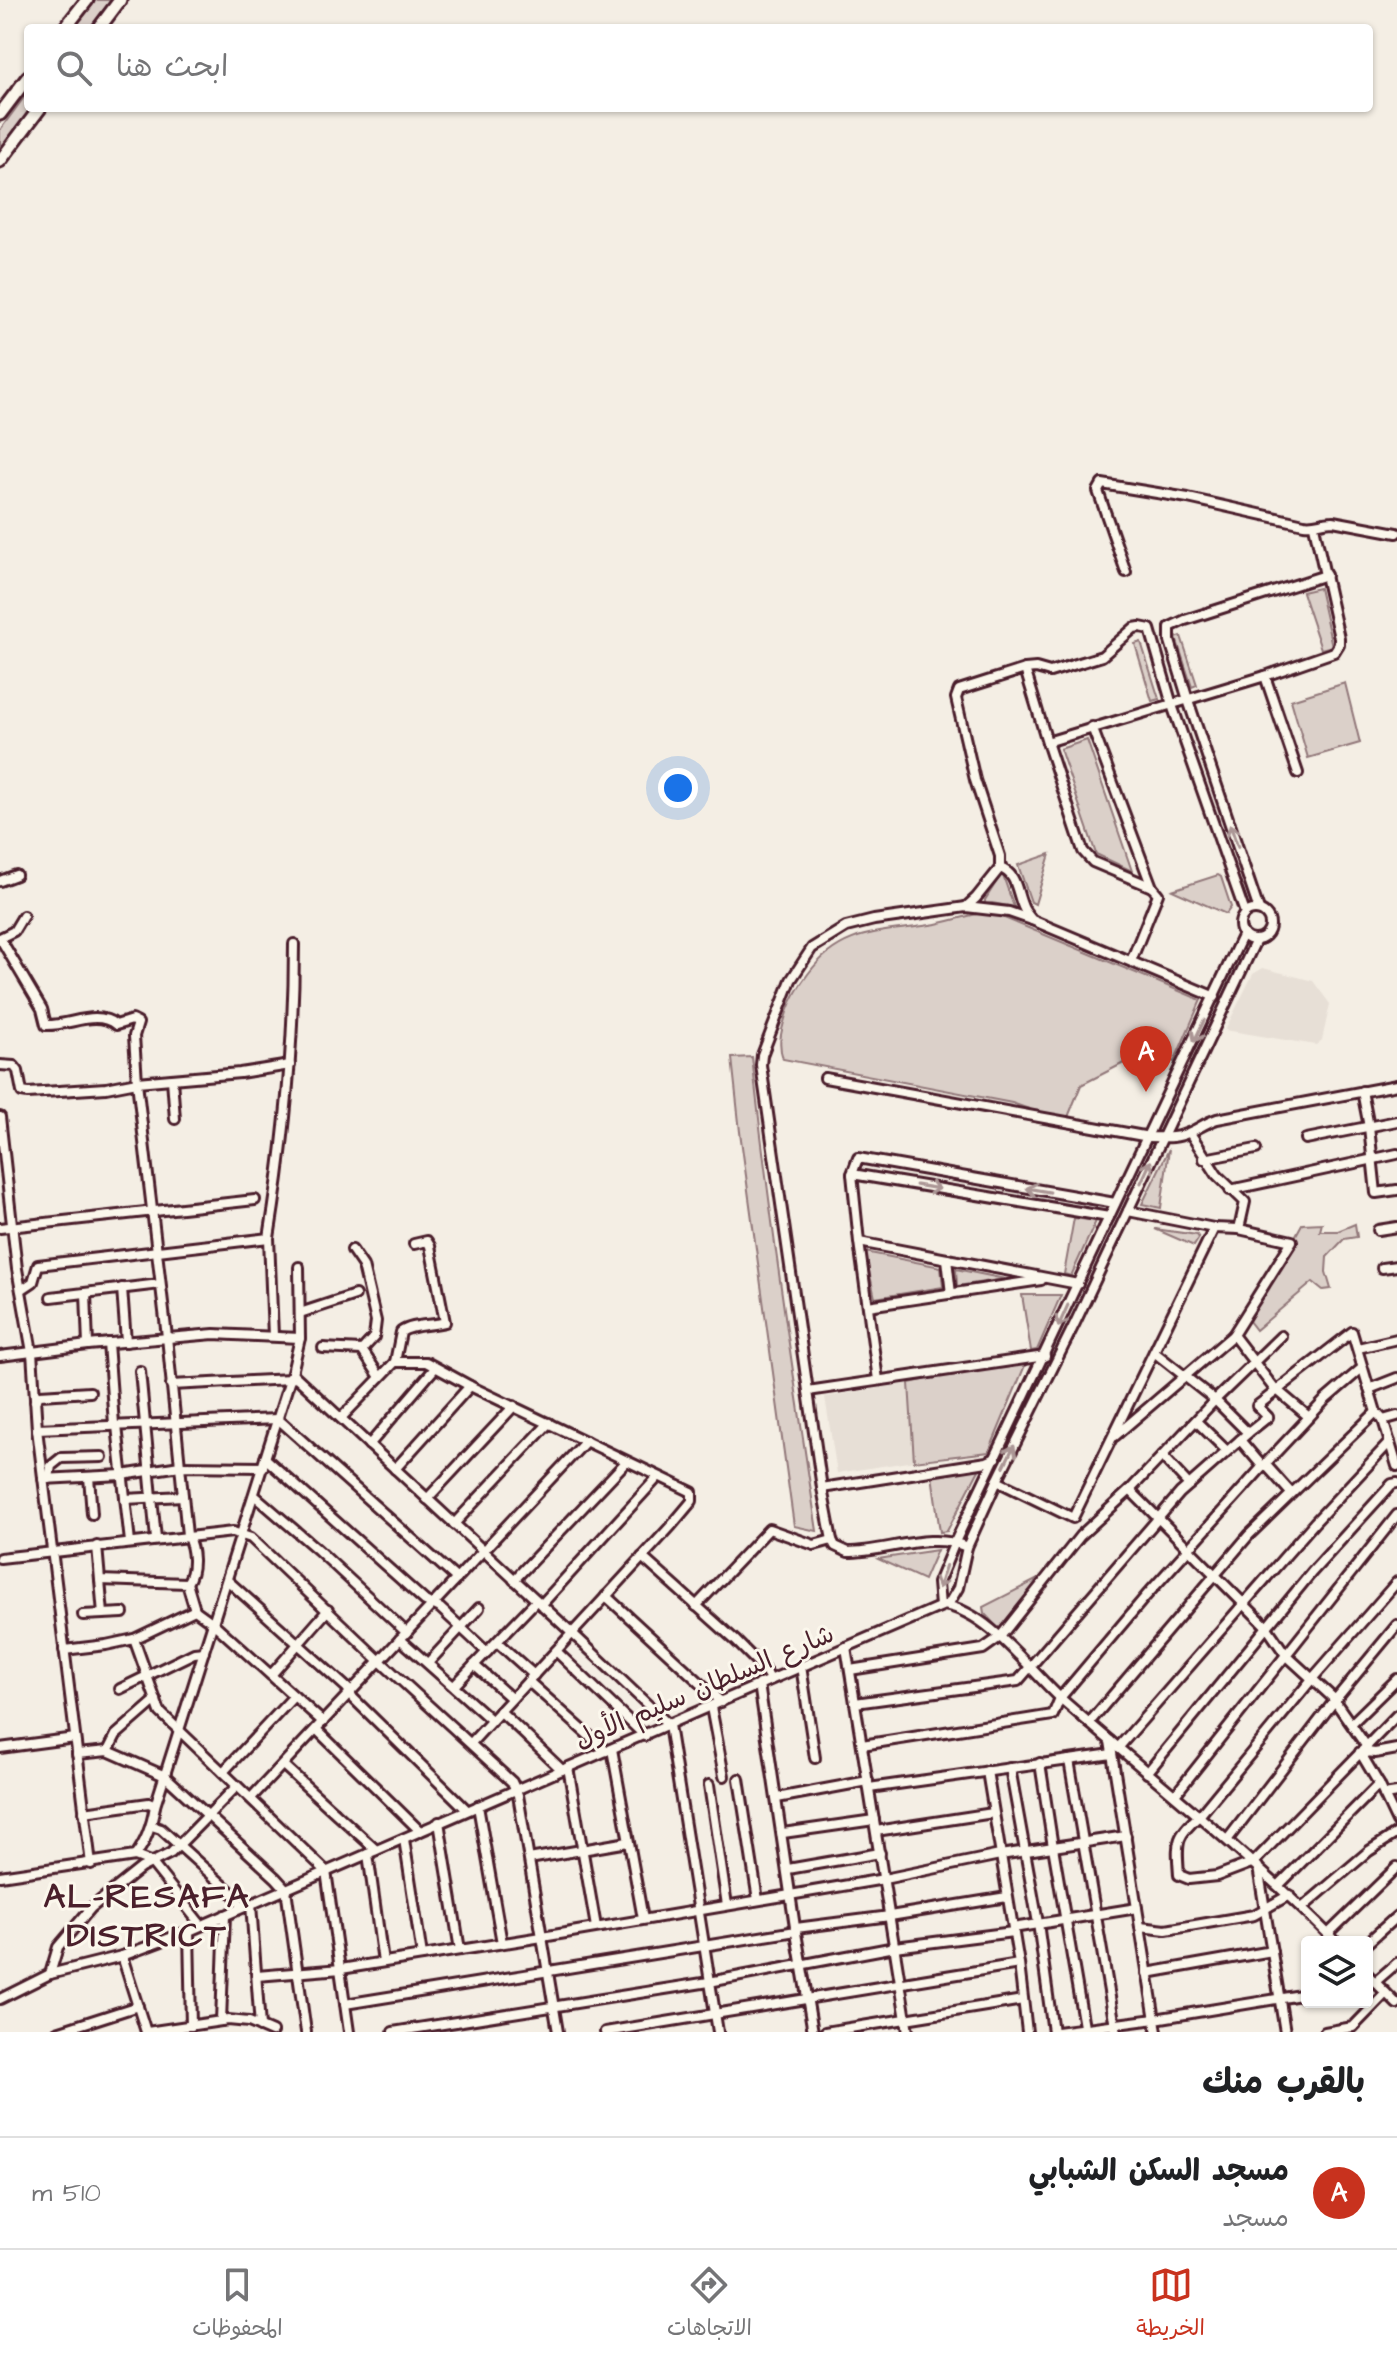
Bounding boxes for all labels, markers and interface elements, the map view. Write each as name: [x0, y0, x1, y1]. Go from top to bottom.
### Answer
search box: [24, 24, 1373, 112]
icon: search: [52, 46, 96, 90]
text: ابحث هنا: [116, 46, 228, 88]
your location: [658, 768, 698, 808]
one-way arrow: [1226, 824, 1240, 849]
one-way arrow: [1191, 1018, 1206, 1042]
pin: A: [1120, 1026, 1172, 1092]
one-way arrow: [1139, 1160, 1154, 1184]
one-way arrow: [915, 1180, 941, 1195]
one-way arrow: [1026, 1181, 1051, 1196]
one-way arrow: [1055, 1304, 1070, 1328]
one-way arrow: [1002, 1445, 1017, 1469]
one-way arrow: [934, 1564, 948, 1589]
street label: شارع السلطان سليم الأول: [569, 1615, 840, 1759]
district label: AL-RESAFA DISTRICT: [43, 1873, 251, 1960]
map controls: [1301, 1936, 1373, 2008]
button: layers: [1301, 1936, 1373, 2008]
text: بالقرب منك: [1202, 2059, 1365, 2107]
text: مسجد السكن الشبابي: [1029, 2150, 1289, 2192]
text: 510 m: [32, 2175, 101, 2211]
text: A: [1331, 2175, 1347, 2211]
text: مسجد: [1222, 2200, 1289, 2236]
tab: المحفوظات: [192, 2263, 283, 2347]
tab: الاتجاهات: [667, 2263, 752, 2347]
tab: الخريطة: [1136, 2263, 1205, 2347]

